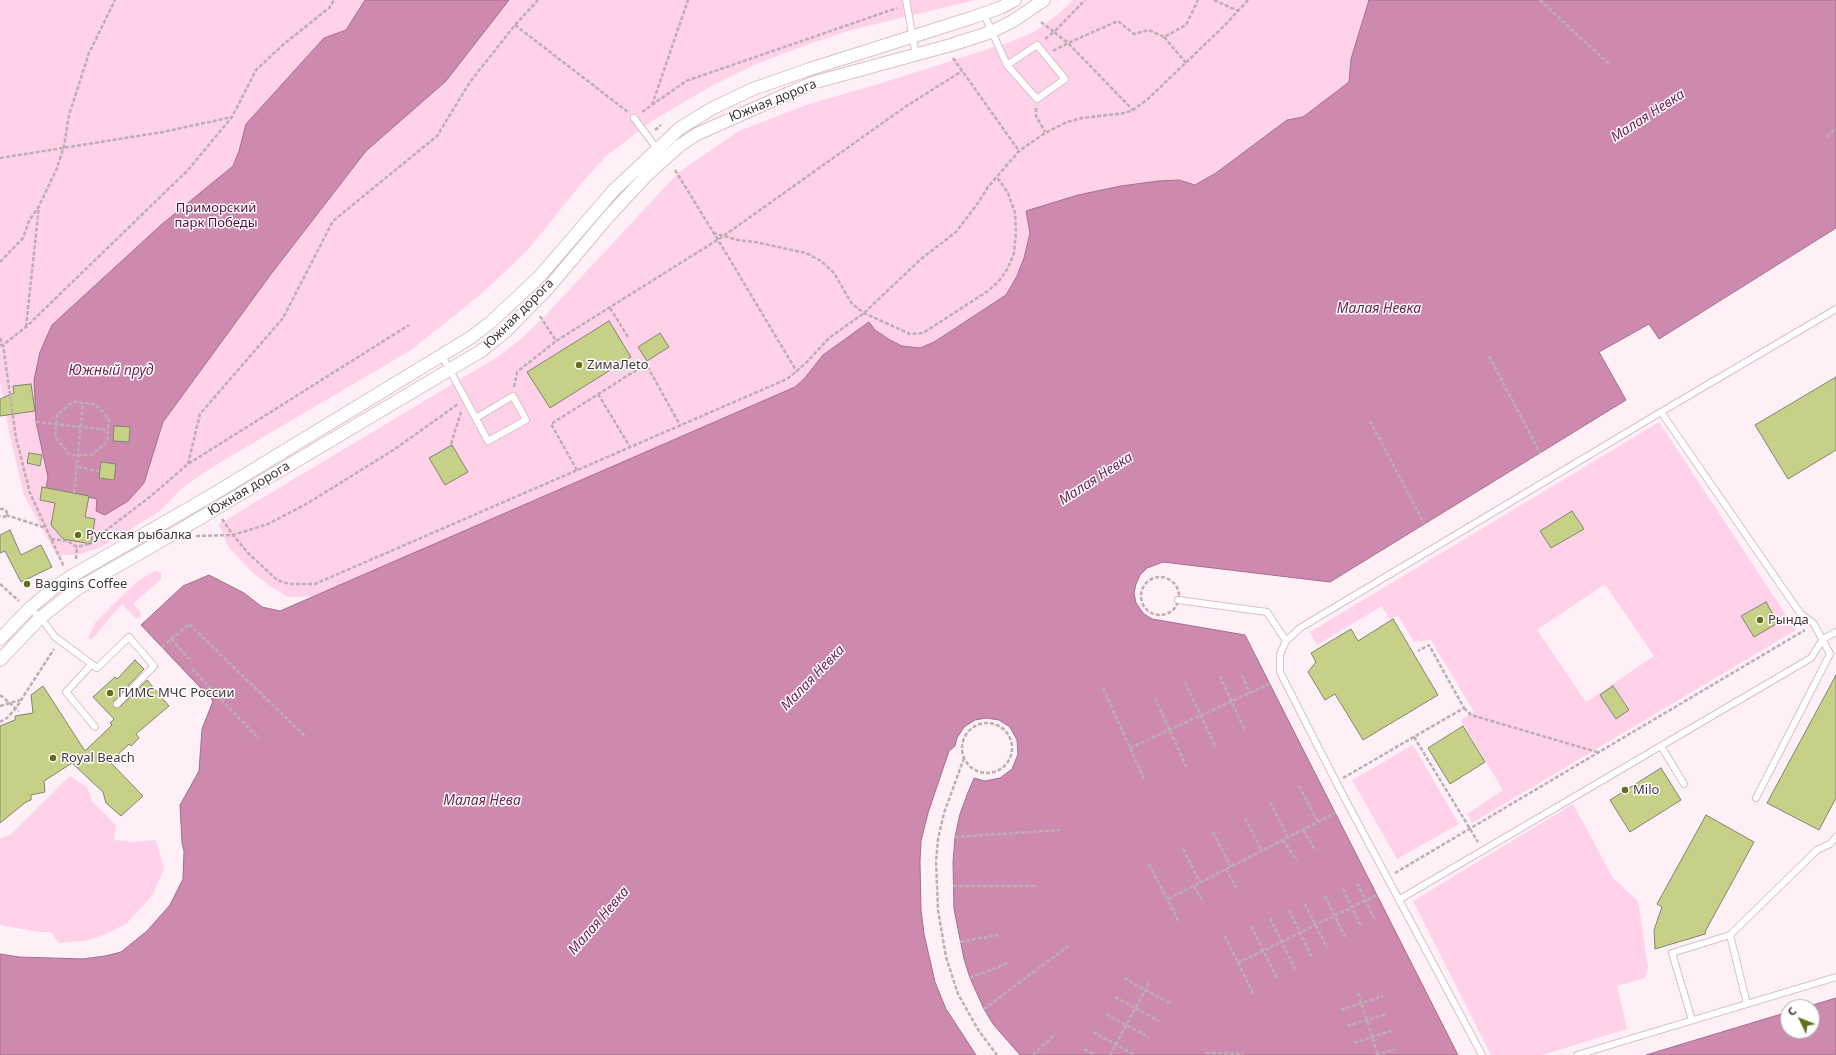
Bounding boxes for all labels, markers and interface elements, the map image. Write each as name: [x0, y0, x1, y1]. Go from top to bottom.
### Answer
street label: Южная дорога: [727, 76, 819, 126]
water label: Малая Невка: [1608, 86, 1688, 146]
park label: Приморский парк Победы: [174, 200, 258, 231]
street label: Южная дорога: [481, 276, 557, 352]
water label: Малая Невка: [1337, 301, 1421, 317]
place label: ZимаЛеtо: [587, 357, 648, 373]
marker: ZимаЛеtо: [574, 360, 584, 370]
water label: Южный пруд: [69, 363, 153, 379]
water label: Малая Невка: [1056, 449, 1136, 509]
street label: Южная дорога: [205, 458, 293, 520]
place label: Русская рыбалка: [86, 527, 192, 543]
marker: Русская рыбалка: [73, 530, 83, 540]
place label: Baggins Coffee: [35, 576, 127, 592]
marker: Baggins Coffee: [22, 579, 32, 589]
place label: Рында: [1768, 612, 1809, 628]
marker: Рында: [1755, 615, 1765, 625]
water label: Малая Невка: [778, 642, 848, 714]
place label: ГИМС МЧС России: [118, 685, 234, 701]
marker: ГИМС МЧС России: [105, 688, 115, 698]
place label: Royal Beach: [61, 750, 135, 766]
marker: Royal Beach: [48, 753, 58, 763]
place label: Milo: [1633, 782, 1659, 798]
marker: Milo: [1620, 785, 1630, 795]
water label: Малая Нева: [443, 793, 521, 809]
water label: Малая Невка: [565, 884, 633, 958]
north arrow: [1780, 999, 1820, 1039]
text: С: [1784, 1003, 1799, 1019]

